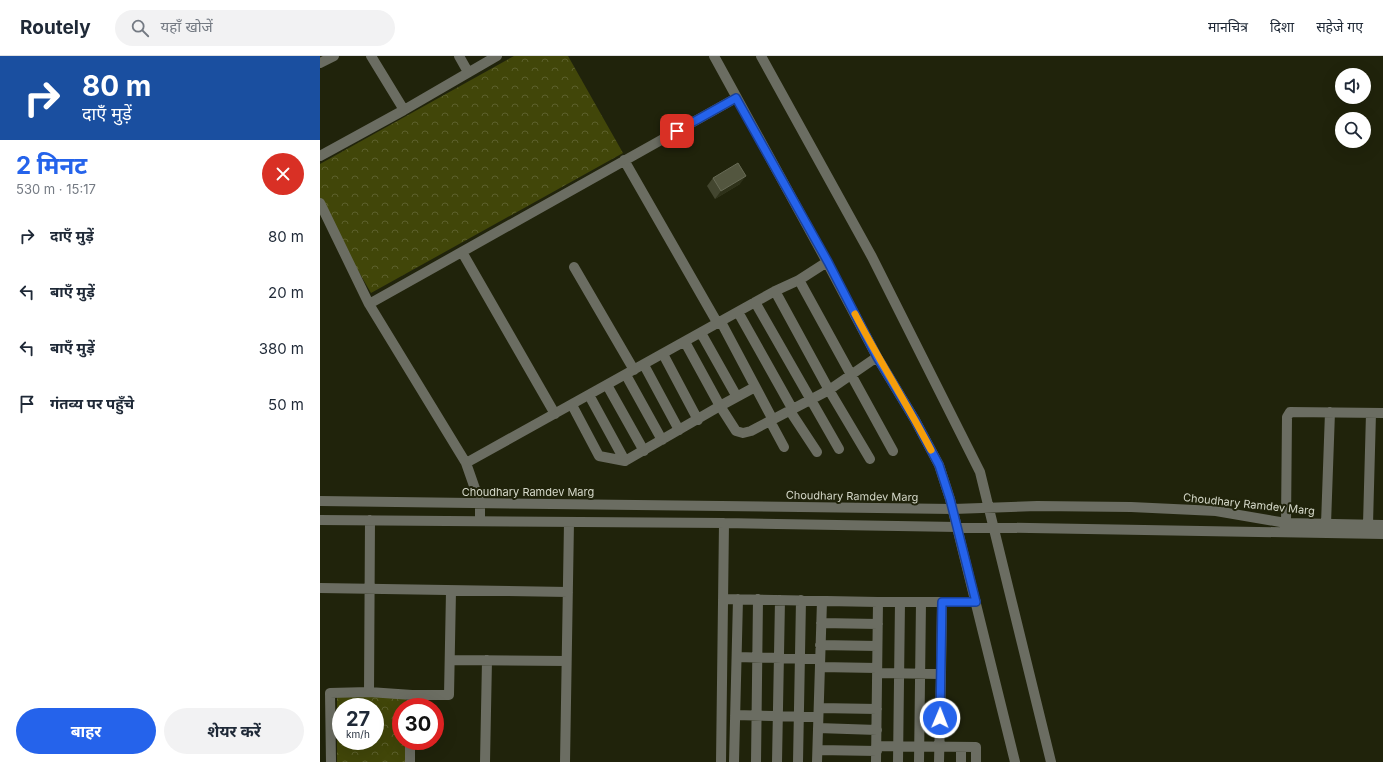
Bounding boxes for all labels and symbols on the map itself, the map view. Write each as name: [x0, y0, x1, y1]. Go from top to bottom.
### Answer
pin: [660, 114, 694, 148]
street label: Choudhary Ramdev Marg: [462, 485, 594, 499]
street label: Choudhary Ramdev Marg: [786, 488, 918, 504]
street label: Choudhary Ramdev Marg: [1182, 490, 1316, 518]
position arrow: [919, 697, 961, 739]
speed limit sign: 30: [392, 698, 444, 750]

